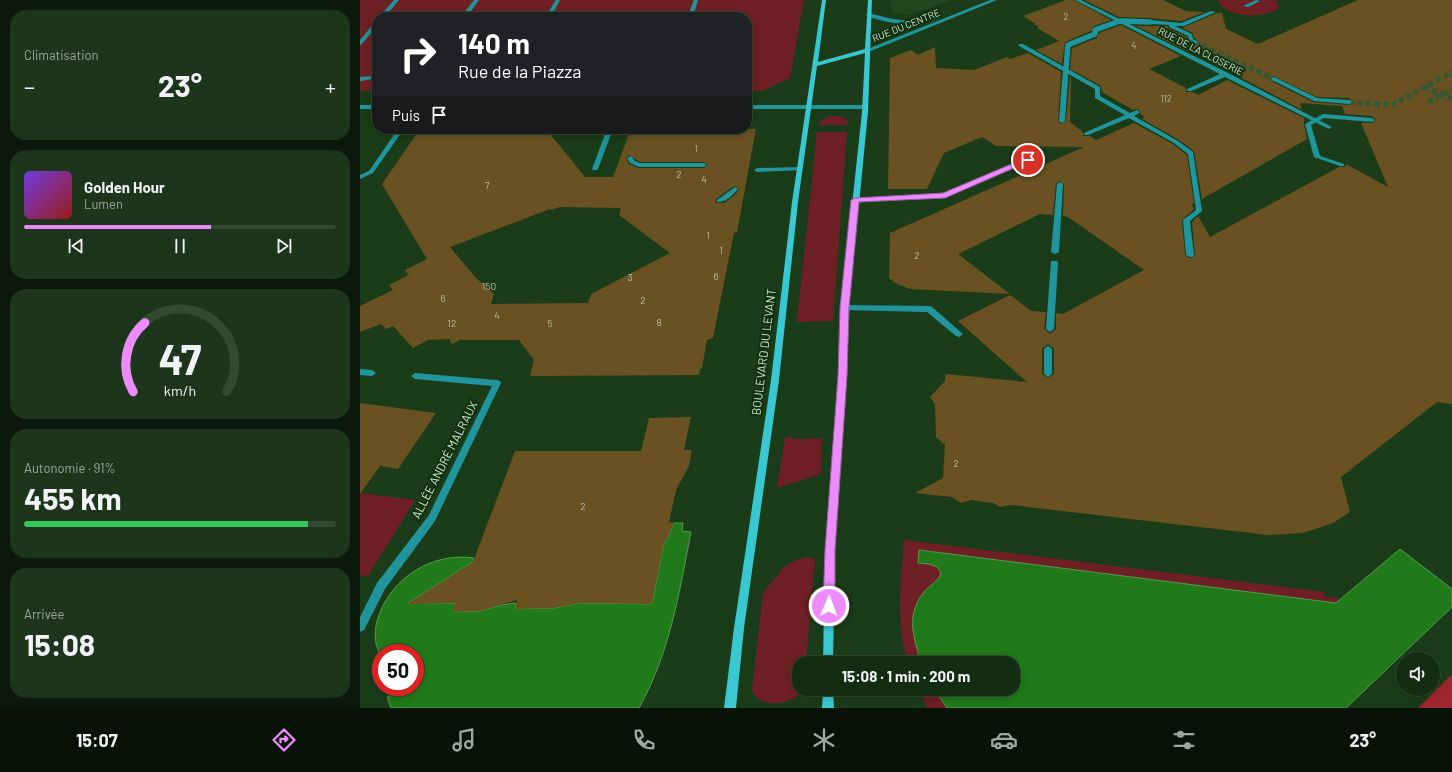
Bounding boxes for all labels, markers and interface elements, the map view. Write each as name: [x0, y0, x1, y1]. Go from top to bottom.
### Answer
street label: RUE DU CENTRE: [870, 6, 942, 44]
house number: 2: [1064, 11, 1069, 22]
street label: RUE DE LA CLOSERIE: [1157, 24, 1245, 78]
text: 140 m: [458, 26, 530, 60]
icon: right: [392, 28, 444, 80]
house number: 4: [1132, 40, 1137, 51]
text: Climatisation: [24, 47, 99, 63]
text: Rue de la Piazza: [458, 60, 581, 82]
text: 23°: [158, 67, 202, 103]
text: −: [24, 73, 35, 99]
text: +: [325, 73, 336, 99]
house number: 112: [1160, 93, 1172, 104]
icon: arrive: [428, 104, 450, 126]
text: Puis: [392, 106, 420, 124]
house number: 1: [694, 143, 698, 154]
pin: [1011, 143, 1045, 177]
icon: arrive: [1017, 149, 1039, 171]
house number: 2: [676, 168, 682, 180]
house number: 4: [701, 173, 707, 185]
text: Golden Hour: [84, 178, 165, 196]
house number: 7: [485, 179, 490, 191]
text: Lumen: [84, 196, 123, 212]
house number: 1: [706, 229, 710, 241]
icon: previous: [65, 235, 87, 257]
icon: pause: [169, 235, 191, 257]
icon: next: [273, 235, 295, 257]
house number: 1: [719, 244, 723, 256]
house number: 2: [914, 249, 920, 261]
house number: 6: [713, 270, 719, 282]
house number: 3: [627, 271, 633, 283]
house number: 150: [482, 280, 496, 292]
street label: BOULEVARD DU LEVANT: [748, 288, 778, 416]
house number: 6: [440, 292, 446, 304]
house number: 2: [640, 294, 646, 306]
house number: 4: [494, 309, 500, 321]
house number: 8: [656, 316, 662, 328]
house number: 12: [448, 317, 456, 329]
house number: 5: [547, 317, 553, 329]
text: 47: [159, 333, 202, 383]
text: km/h: [164, 382, 196, 399]
street label: ALLÉE ANDRÉ MALRAUX: [408, 398, 480, 521]
house number: 2: [953, 457, 959, 469]
text: Autonomie · 91%: [24, 460, 116, 476]
text: 455 km: [24, 480, 122, 516]
house number: 2: [580, 500, 586, 512]
position arrow: [808, 585, 850, 627]
text: Arrivée: [24, 606, 64, 622]
text: 15:08: [24, 626, 95, 662]
speed limit sign: 50: [372, 644, 424, 696]
map controls: [1396, 652, 1440, 696]
button: sound: [1396, 652, 1440, 696]
text: 15:08 · 1 min · 200 m: [842, 667, 970, 685]
icon: directions: [270, 726, 298, 754]
icon: music: [450, 726, 478, 754]
icon: phone: [630, 726, 658, 754]
icon: climate: [810, 726, 838, 754]
icon: car: [990, 726, 1018, 754]
icon: filters: [1170, 726, 1198, 754]
text: 15:07: [76, 729, 118, 751]
text: 23°: [1350, 729, 1376, 751]

